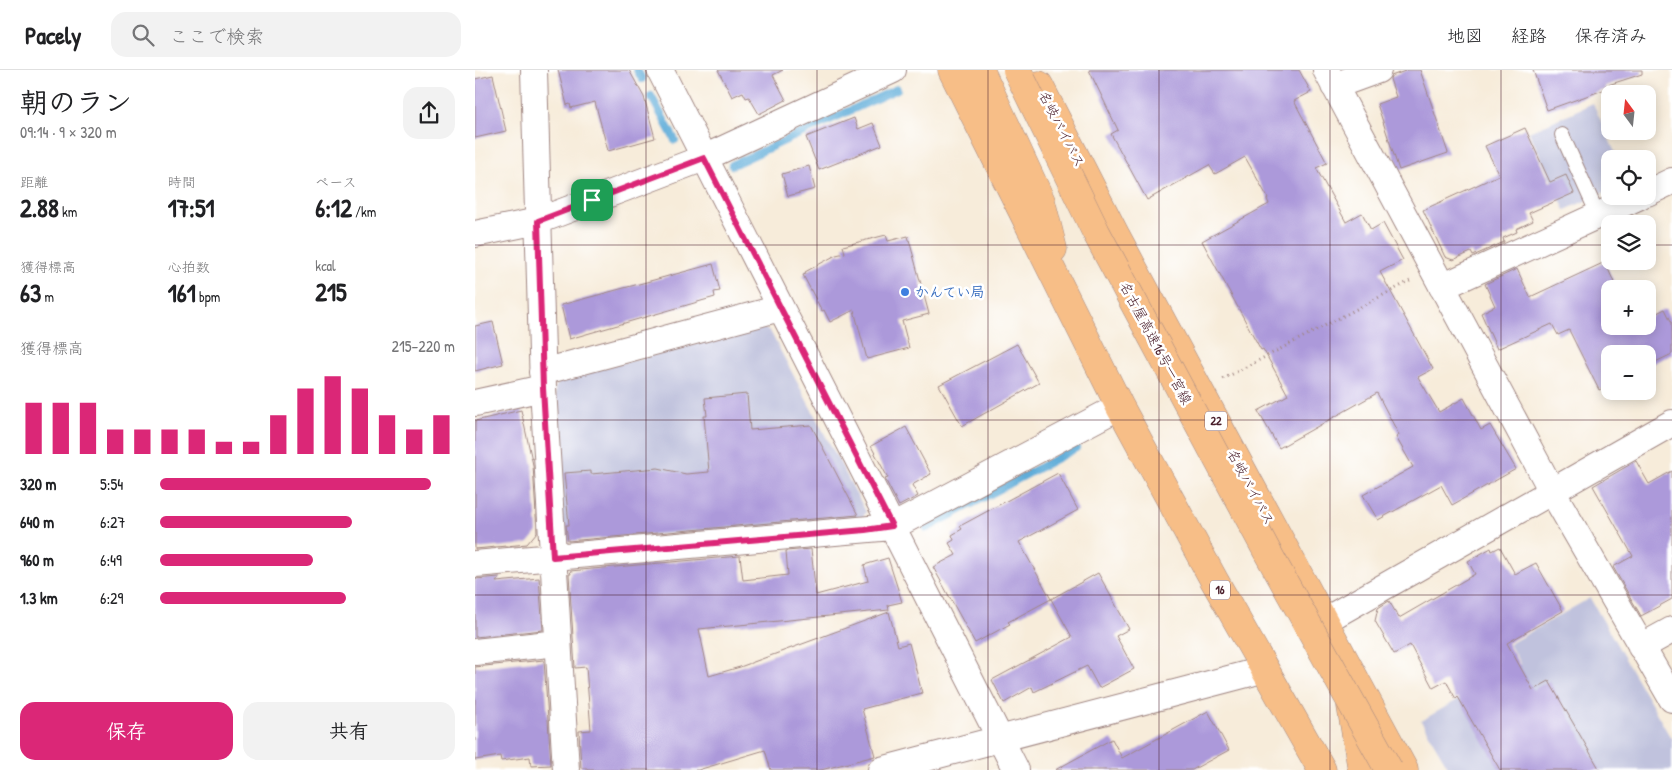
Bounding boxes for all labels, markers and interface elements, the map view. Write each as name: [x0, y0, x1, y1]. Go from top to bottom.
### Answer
search box: [111, 12, 461, 57]
text: Pacely: [25, 19, 81, 51]
icon: search: [129, 21, 157, 49]
text: ここで検索: [169, 23, 264, 49]
text: 地図: [1447, 23, 1483, 48]
text: 経路: [1511, 23, 1547, 48]
text: 保存済み: [1575, 23, 1647, 48]
text: 朝のラン: [20, 83, 132, 121]
north arrow: [1601, 85, 1656, 140]
map controls: [1601, 85, 1656, 400]
button: share: [403, 87, 455, 139]
street label: 名岐バイパス: [1035, 87, 1090, 170]
text: 09:14 · 9 × 320 m: [20, 121, 117, 143]
button: locate: [1601, 150, 1656, 205]
text: 距離: [20, 172, 48, 191]
text: 時間: [168, 172, 196, 191]
text: ペース: [315, 172, 357, 191]
pin: [571, 179, 613, 221]
icon: arrive: [578, 186, 606, 214]
text: 2.88: [20, 191, 59, 225]
text: 17:51: [168, 191, 215, 225]
text: 6:12: [315, 191, 352, 225]
text: km: [59, 202, 77, 221]
text: /km: [352, 202, 376, 221]
button: layers: [1601, 215, 1656, 270]
text: kcal: [315, 256, 336, 275]
text: 獲得標高: [20, 257, 76, 276]
text: 心拍数: [168, 257, 210, 276]
text: 215: [315, 275, 347, 309]
text: 63: [20, 276, 41, 310]
text: 161: [168, 276, 196, 310]
street label: 名古屋高速16号一宮線: [1116, 278, 1197, 408]
button: +: [1601, 280, 1656, 335]
place label: かんてい局: [915, 282, 985, 301]
marker: かんてい局: [899, 286, 911, 298]
text: m: [41, 287, 54, 306]
text: bpm: [196, 287, 220, 306]
text: 215–220 m: [392, 335, 455, 357]
text: 獲得標高: [20, 337, 84, 359]
button: −: [1601, 345, 1656, 400]
road number: 22: [1205, 412, 1227, 431]
street label: 名岐バイパス: [1223, 445, 1279, 528]
text: 320 m: [20, 473, 56, 495]
text: 5:54: [100, 473, 123, 495]
text: 640 m: [20, 511, 54, 533]
text: 6:27: [100, 511, 126, 533]
text: 960 m: [20, 549, 54, 571]
text: 6:49: [100, 549, 122, 571]
road number: 16: [1210, 580, 1230, 600]
text: 1.3 km: [20, 587, 58, 609]
text: 6:29: [100, 587, 123, 609]
button: 保存: [20, 702, 233, 760]
button: 共有: [243, 702, 455, 760]

